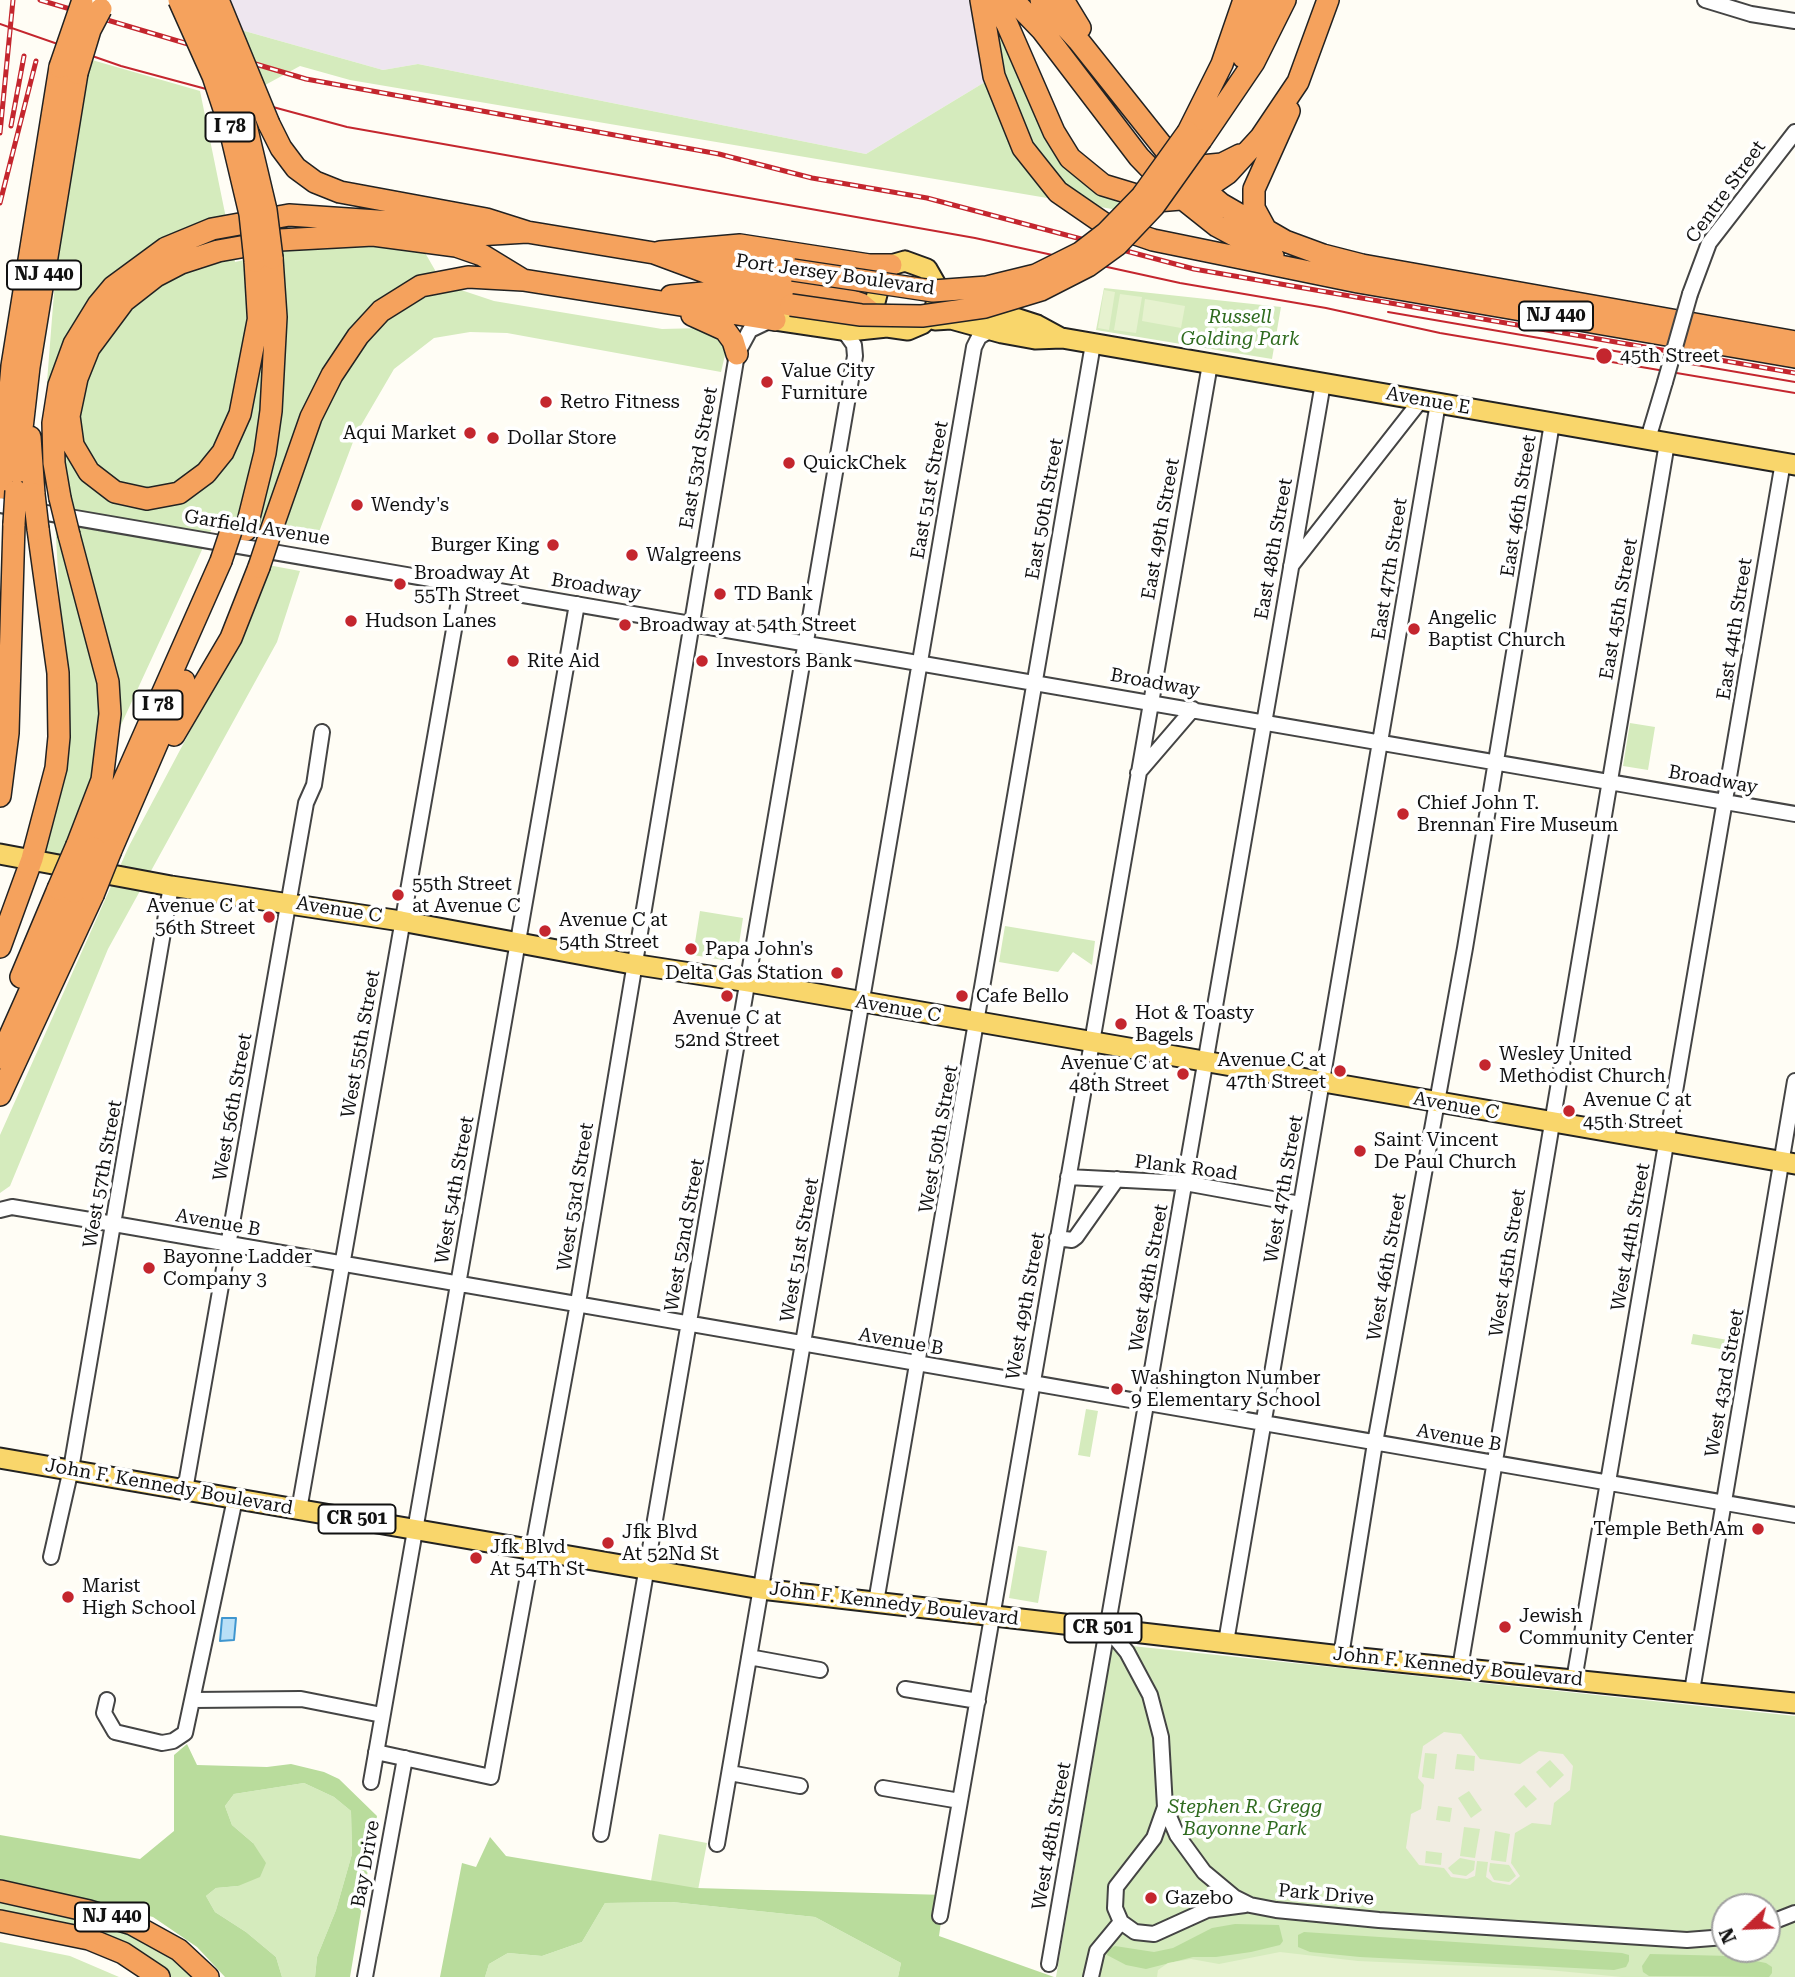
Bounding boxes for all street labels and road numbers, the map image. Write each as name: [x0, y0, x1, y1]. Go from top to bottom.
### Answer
road number: I 78: [205, 112, 254, 142]
street label: Centre Street: [1681, 136, 1771, 248]
street label: Port Jersey Boulevard: [734, 250, 936, 300]
road number: NJ 440: [7, 260, 81, 290]
road number: NJ 440: [1519, 302, 1593, 330]
street label: Avenue E: [1384, 382, 1472, 420]
street label: East 53rd Street: [675, 385, 723, 531]
street label: East 51st Street: [907, 419, 953, 561]
street label: East 46th Street: [1497, 433, 1541, 579]
street label: East 50th Street: [1021, 436, 1069, 582]
street label: East 49th Street: [1137, 456, 1185, 602]
street label: East 48th Street: [1250, 476, 1298, 622]
street label: East 47th Street: [1368, 496, 1412, 642]
street label: Garfield Avenue: [183, 505, 331, 551]
street label: East 45th Street: [1595, 536, 1643, 682]
street label: East 44th Street: [1713, 556, 1757, 702]
street label: Broadway: [549, 569, 643, 605]
street label: Broadway: [1108, 664, 1202, 702]
road number: I 78: [134, 690, 182, 720]
street label: Broadway: [1666, 761, 1760, 799]
street label: Avenue C: [294, 892, 384, 928]
street label: West 55th Street: [337, 968, 385, 1120]
street label: Avenue C: [853, 990, 943, 1028]
street label: West 56th Street: [209, 1031, 257, 1183]
street label: West 50th Street: [915, 1063, 963, 1215]
street label: Avenue C: [1411, 1087, 1501, 1125]
street label: West 57th Street: [79, 1098, 127, 1250]
street label: West 47th Street: [1260, 1113, 1308, 1265]
street label: West 54th Street: [431, 1114, 479, 1266]
street label: West 53rd Street: [553, 1121, 599, 1273]
street label: Plank Road: [1133, 1150, 1239, 1186]
street label: West 52nd Street: [660, 1157, 710, 1313]
street label: West 44th Street: [1607, 1161, 1655, 1313]
street label: West 51st Street: [776, 1176, 824, 1324]
street label: West 45th Street: [1485, 1187, 1531, 1339]
street label: West 46th Street: [1363, 1191, 1411, 1343]
street label: West 48th Street: [1125, 1202, 1173, 1354]
street label: Avenue B: [174, 1204, 262, 1242]
street label: West 49th Street: [1002, 1230, 1050, 1382]
street label: West 43rd Street: [1701, 1307, 1749, 1459]
street label: Avenue B: [857, 1323, 945, 1361]
street label: Avenue B: [1415, 1419, 1503, 1457]
street label: John F. Kennedy Boulevard: [43, 1454, 295, 1520]
road number: CR 501: [318, 1504, 396, 1534]
street label: John F. Kennedy Boulevard: [768, 1577, 1020, 1631]
road number: CR 501: [1064, 1614, 1142, 1643]
street label: John F. Kennedy Boulevard: [1332, 1643, 1584, 1691]
street label: West 48th Street: [1028, 1760, 1076, 1912]
street label: Bay Drive: [347, 1819, 385, 1909]
street label: Park Drive: [1277, 1879, 1375, 1911]
road number: NJ 440: [75, 1902, 149, 1931]

